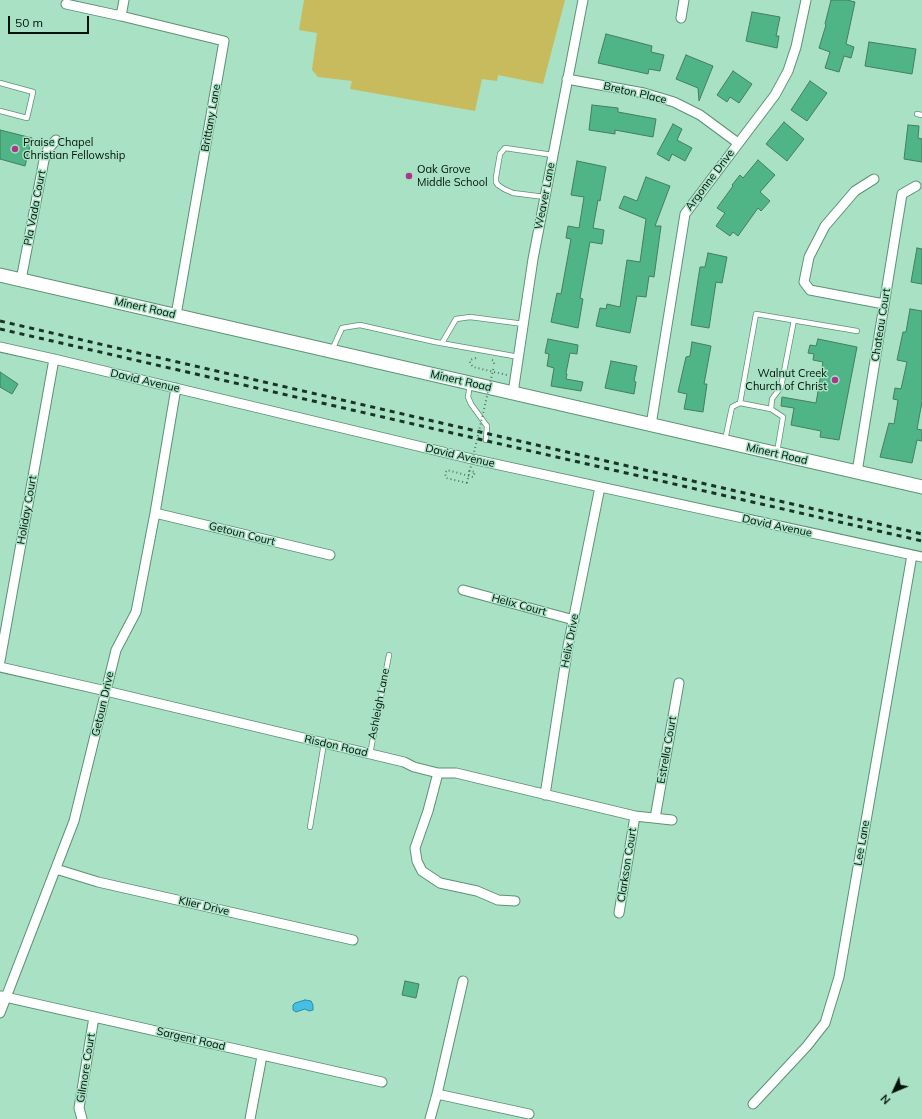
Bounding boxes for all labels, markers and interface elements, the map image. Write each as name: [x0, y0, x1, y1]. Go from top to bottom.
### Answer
scale bar: [10, 8, 91, 34]
text: 50 m: [15, 15, 43, 30]
street label: Breton Place: [602, 79, 668, 107]
street label: Brittany Lane: [199, 83, 223, 153]
place label: Praise Chapel Christian Fellowship: [23, 136, 125, 162]
marker: Praise Chapel Christian Fellowship: [10, 144, 20, 154]
street label: Argonne Drive: [683, 147, 737, 213]
street label: Weaver Lane: [532, 161, 558, 231]
place label: Oak Grove Middle School: [417, 163, 488, 189]
street label: Pla Vada Court: [21, 169, 49, 247]
marker: Oak Grove Middle School: [404, 171, 414, 181]
street label: Chateau Court: [869, 287, 893, 363]
street label: Minert Road: [113, 295, 177, 321]
street label: David Avenue: [109, 367, 181, 395]
place label: Walnut Creek Church of Christ: [745, 367, 827, 393]
street label: Minert Road: [429, 368, 493, 394]
marker: Walnut Creek Church of Christ: [830, 375, 840, 385]
street label: Minert Road: [745, 441, 809, 467]
street label: David Avenue: [424, 442, 496, 470]
street label: Holiday Court: [14, 475, 40, 545]
street label: David Avenue: [741, 512, 813, 540]
street label: Getoun Court: [208, 519, 276, 549]
street label: Helix Court: [490, 591, 548, 619]
street label: Helix Drive: [558, 613, 582, 669]
street label: Ashleigh Lane: [366, 667, 392, 741]
street label: Getoun Drive: [89, 670, 117, 738]
street label: Estrella Court: [655, 715, 679, 785]
street label: Risdon Road: [303, 732, 369, 760]
street label: Lee Lane: [852, 819, 872, 867]
street label: Clarkson Court: [615, 827, 639, 903]
street label: Klier Drive: [177, 894, 231, 918]
street label: Sargent Road: [155, 1025, 227, 1053]
street label: Gilmore Court: [74, 1032, 98, 1104]
north arrow: [874, 1071, 914, 1111]
text: N: [877, 1091, 893, 1107]

